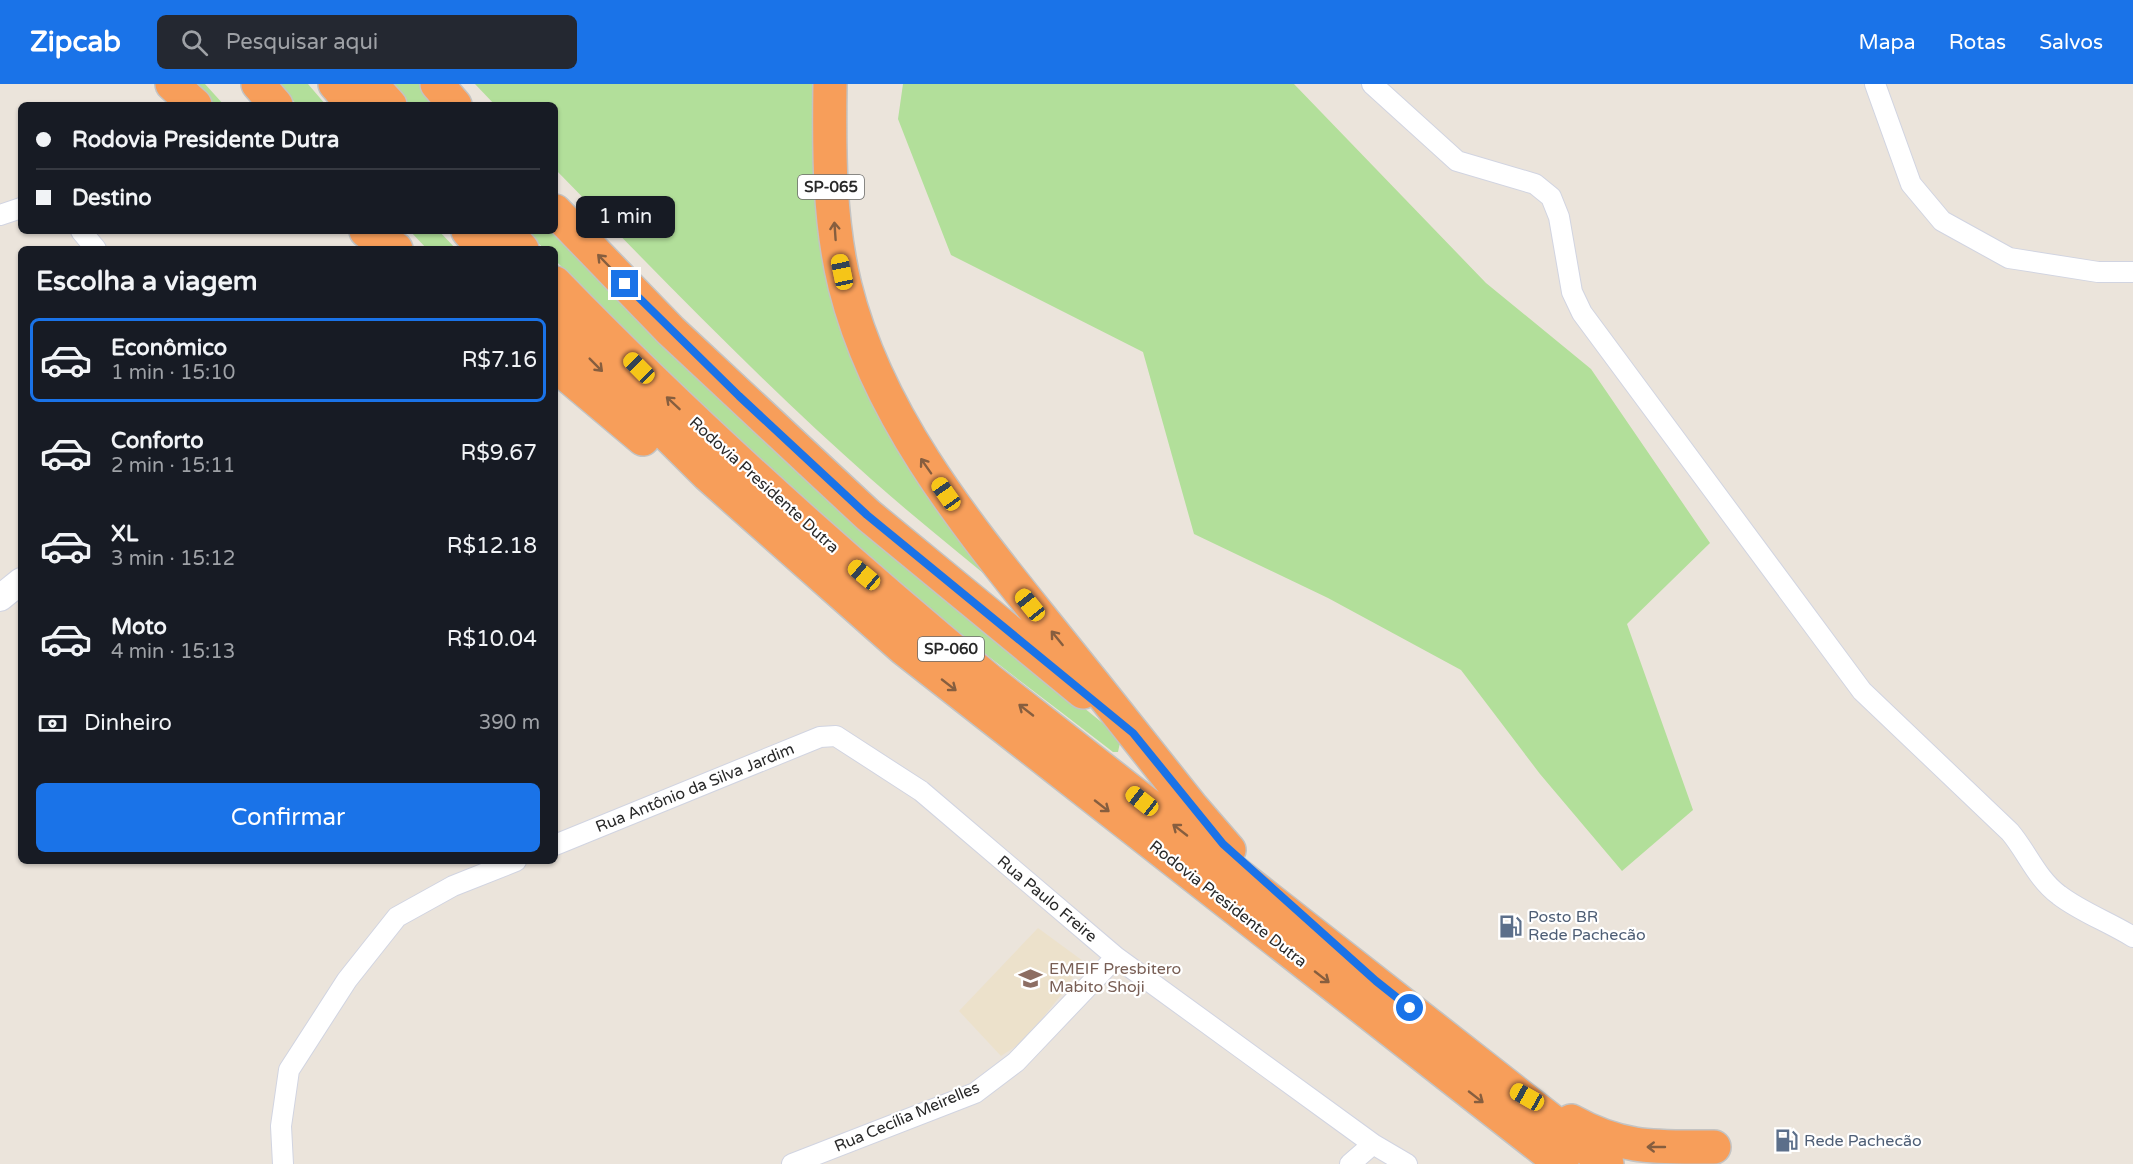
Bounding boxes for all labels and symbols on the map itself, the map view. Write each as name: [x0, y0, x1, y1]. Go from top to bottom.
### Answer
road number: SP-065: [798, 175, 864, 199]
callout: 1 min: [576, 197, 674, 239]
one-way arrow: [829, 221, 840, 241]
car: [829, 253, 855, 291]
one-way arrow: [596, 254, 611, 269]
route end: [611, 270, 638, 297]
car: [620, 349, 658, 387]
one-way arrow: [589, 358, 603, 373]
one-way arrow: [666, 396, 681, 410]
street label: Rodovia Presidente Dutra: [685, 413, 843, 557]
one-way arrow: [920, 458, 933, 474]
car: [928, 474, 964, 514]
car: [844, 557, 884, 593]
car: [1012, 585, 1048, 625]
one-way arrow: [1051, 630, 1064, 646]
road number: SP-060: [918, 637, 984, 661]
one-way arrow: [941, 678, 957, 691]
one-way arrow: [1019, 703, 1035, 716]
street label: Rua Antônio da Silva Jardim: [593, 739, 797, 837]
car: [1122, 783, 1162, 819]
one-way arrow: [1094, 799, 1110, 812]
one-way arrow: [1172, 824, 1188, 837]
street label: Rodovia Presidente Dutra: [1145, 836, 1311, 972]
street label: Rua Paulo Freire: [993, 851, 1101, 947]
place label: Posto BR Rede Pachecão: [1528, 907, 1646, 945]
fuel station icon: Posto BR Rede Pachecão: [1497, 913, 1523, 939]
place label: EMEIF Presbitero Mabito Shoji: [1049, 959, 1181, 997]
school or university icon: EMEIF Presbitero Mabito Shoji: [1018, 965, 1044, 991]
one-way arrow: [1314, 971, 1330, 984]
route start: [1396, 994, 1423, 1021]
street label: Rua Cecília Meirelles: [831, 1077, 983, 1157]
car: [1507, 1080, 1547, 1114]
one-way arrow: [1468, 1090, 1484, 1103]
fuel station icon: Rede Pachecão: [1773, 1128, 1799, 1154]
place label: Rede Pachecão: [1804, 1131, 1922, 1151]
one-way arrow: [1646, 1141, 1666, 1153]

